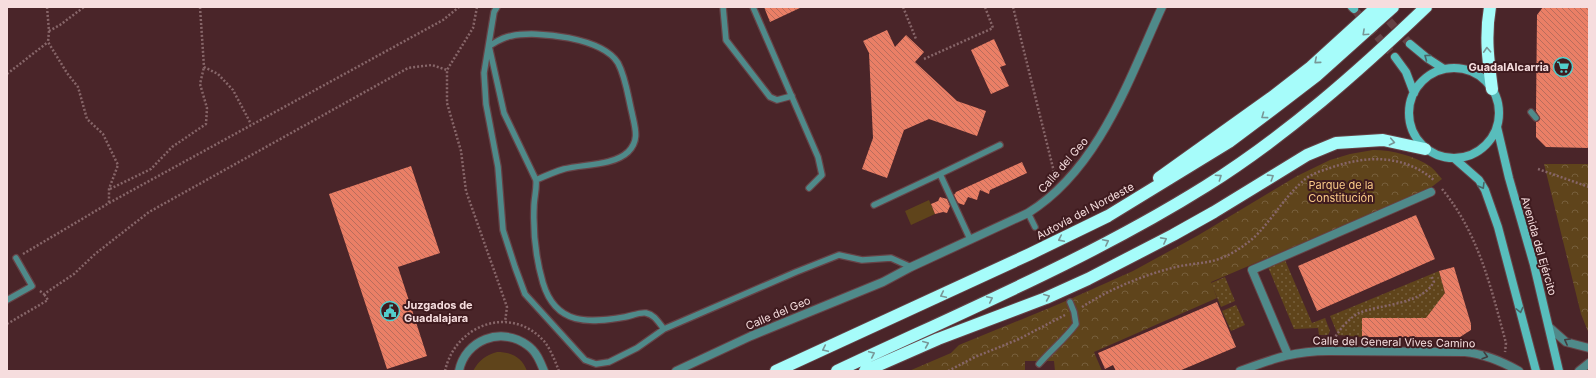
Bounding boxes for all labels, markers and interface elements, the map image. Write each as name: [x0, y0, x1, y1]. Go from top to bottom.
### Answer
one-way arrow: [1362, 29, 1369, 36]
one-way arrow: [1482, 47, 1491, 53]
one-way arrow: [1424, 55, 1431, 62]
supermarket icon: GuadalAlcarria: [1552, 56, 1574, 78]
one-way arrow: [1314, 57, 1322, 64]
place label: GuadalAlcarria: [1469, 60, 1549, 74]
one-way arrow: [1261, 111, 1268, 119]
street label: Calle del Geo: [1035, 134, 1091, 196]
one-way arrow: [1389, 138, 1395, 146]
one-way arrow: [1215, 174, 1222, 182]
one-way arrow: [1267, 175, 1274, 182]
park label: Parque de la Constitución: [1308, 178, 1374, 205]
street label: Autovía del Nordeste: [1034, 179, 1136, 243]
one-way arrow: [1477, 182, 1485, 189]
street label: Avenida del Ejército: [1518, 195, 1560, 297]
one-way arrow: [1057, 234, 1065, 242]
one-way arrow: [1160, 238, 1167, 245]
one-way arrow: [1102, 239, 1110, 247]
one-way arrow: [940, 290, 947, 298]
street label: Calle del Geo: [743, 293, 813, 333]
one-way arrow: [1044, 293, 1051, 301]
one-way arrow: [985, 296, 993, 304]
place label: Juzgados de Guadalajara: [404, 298, 473, 325]
public building icon: Juzgados de Guadalajara: [379, 300, 401, 322]
one-way arrow: [1516, 307, 1524, 313]
street label: Calle del General Vives Camino: [1313, 334, 1476, 350]
one-way arrow: [1564, 339, 1571, 346]
one-way arrow: [923, 341, 930, 349]
one-way arrow: [821, 344, 829, 352]
one-way arrow: [868, 351, 875, 359]
one-way arrow: [1481, 351, 1488, 360]

